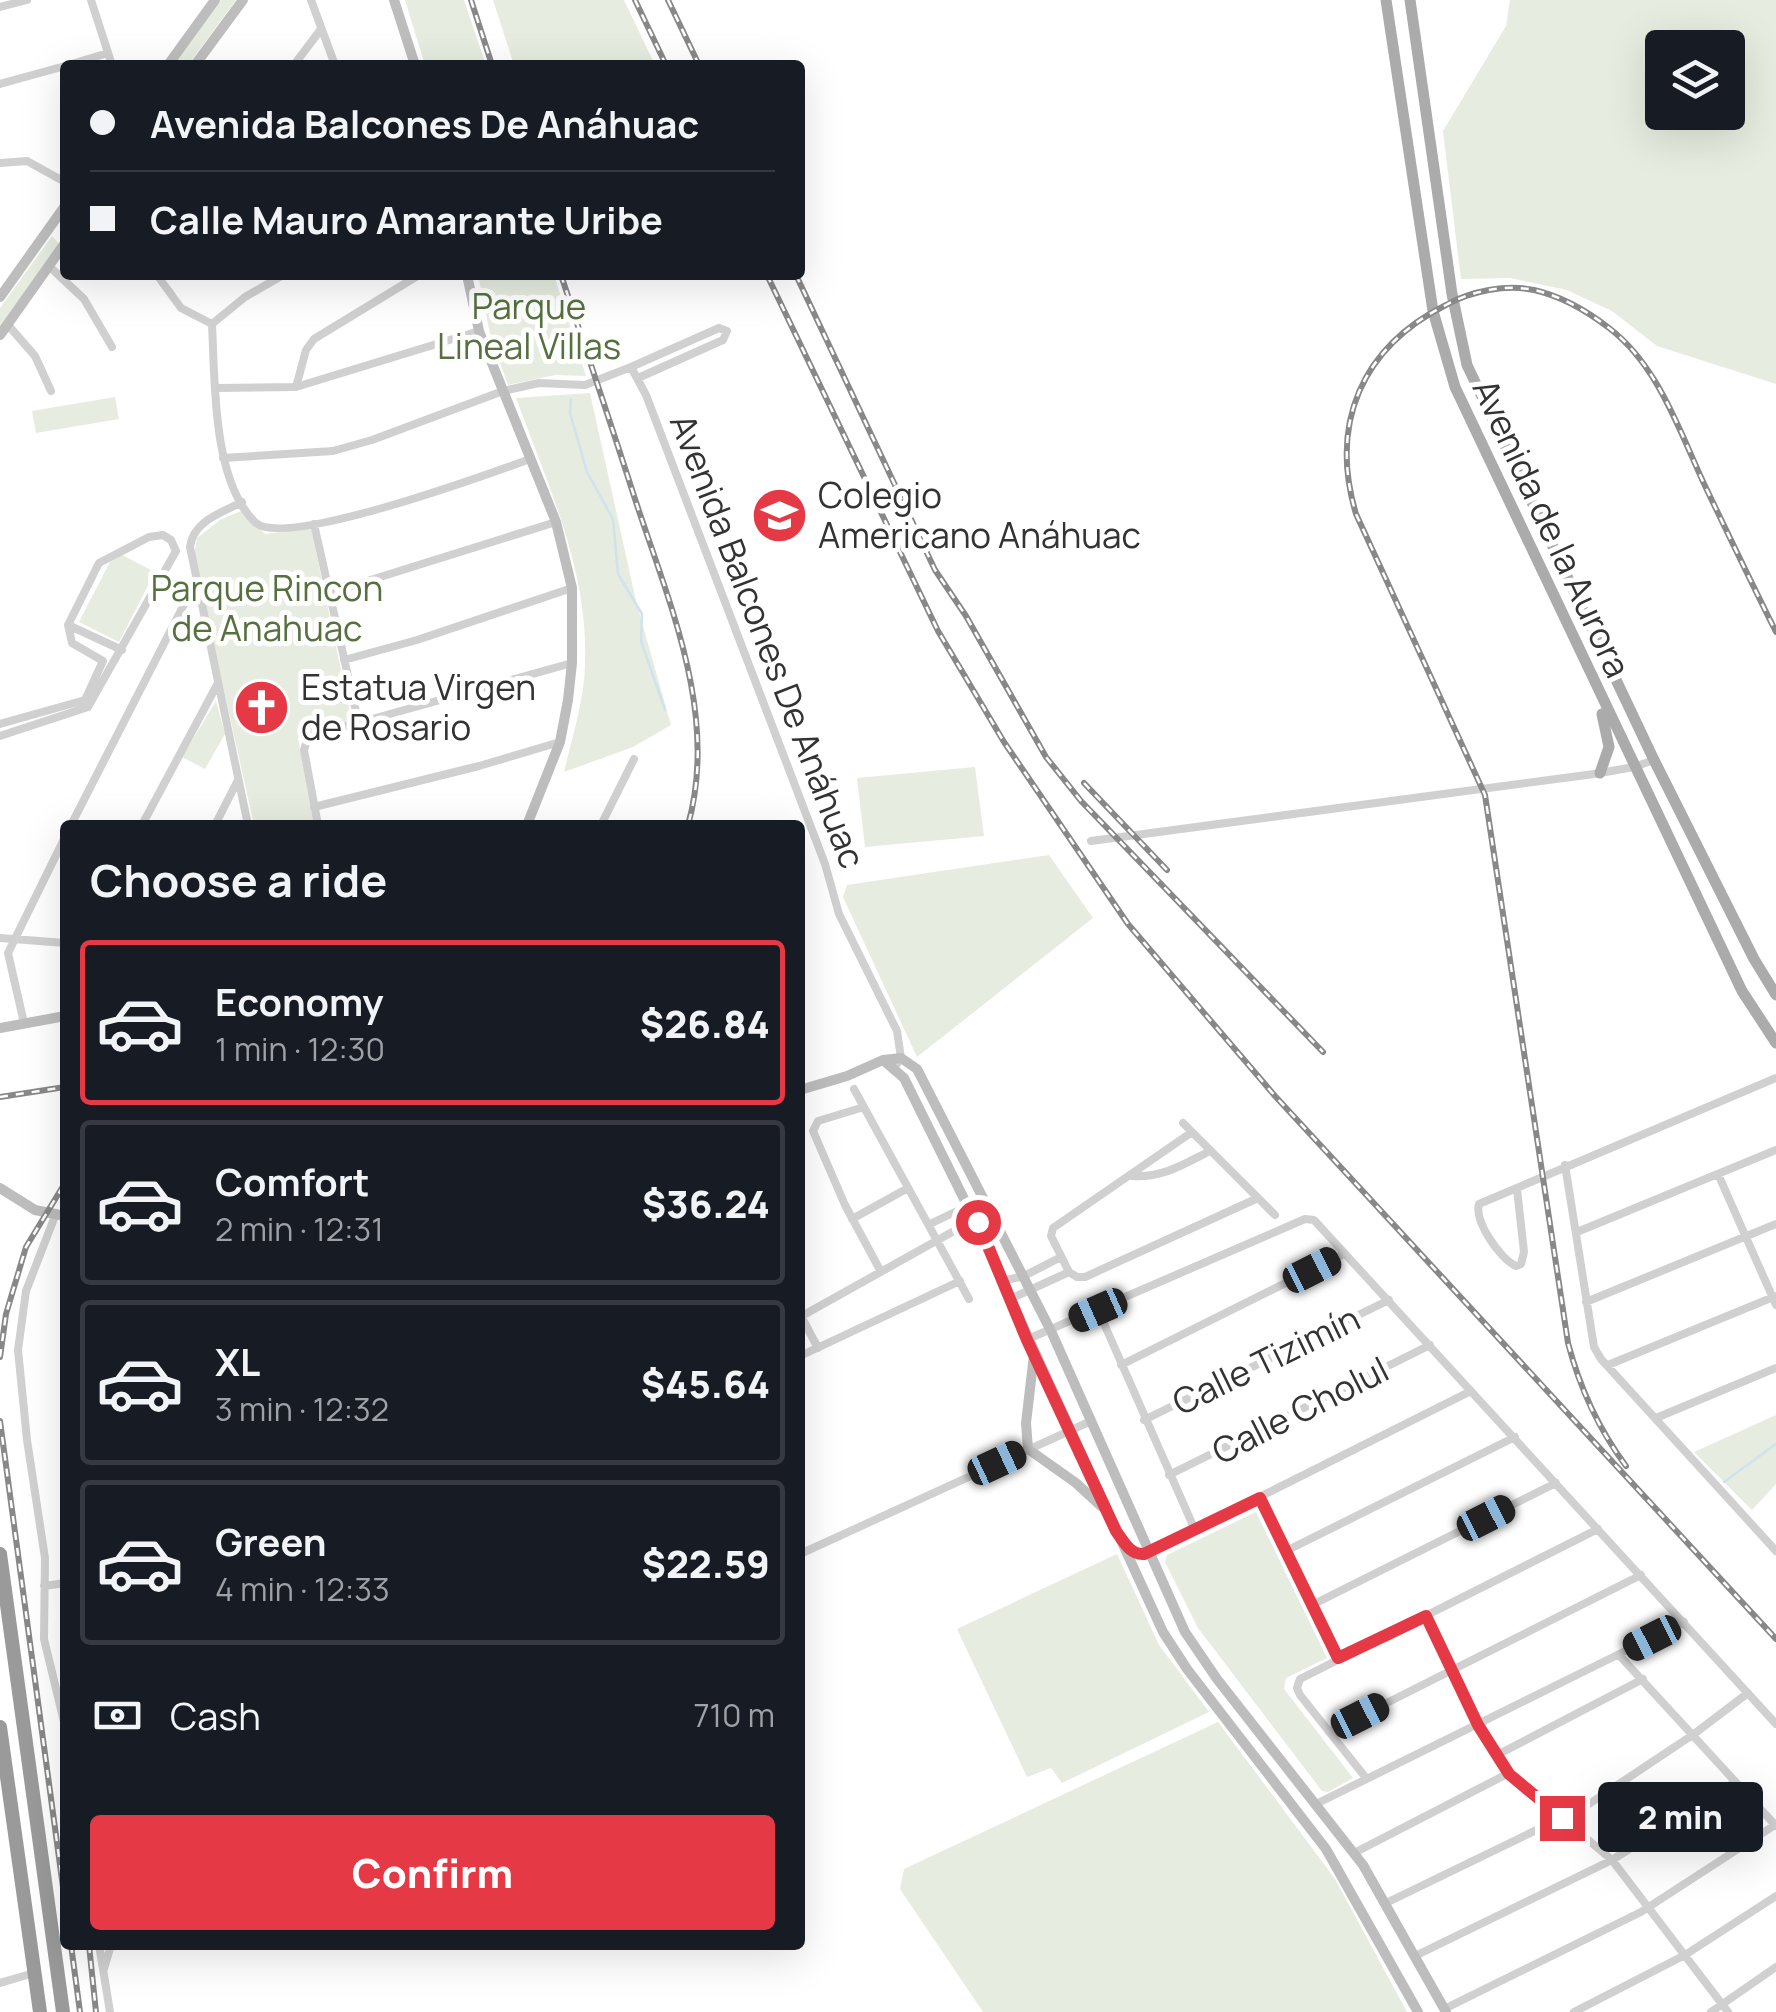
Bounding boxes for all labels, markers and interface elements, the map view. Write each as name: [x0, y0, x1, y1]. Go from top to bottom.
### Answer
map controls: [1645, 30, 1745, 130]
button: layers: [1645, 30, 1745, 130]
text: Avenida Balcones De Anáhuac: [150, 97, 699, 149]
text: Calle Mauro Amarante Uribe: [150, 193, 663, 245]
park label: Parque Lineal Villas: [437, 282, 621, 370]
street label: Avenida de la Aurora: [1462, 371, 1642, 685]
street label: Avenida Balcones De Anáhuac: [659, 407, 877, 875]
place label: Colegio Americano Anáhuac: [818, 471, 1141, 559]
school or university icon: Colegio Americano Anáhuac: [749, 485, 809, 545]
park label: Parque Rincon de Anahuac: [151, 564, 383, 652]
place label: Estatua Virgen de Rosario: [301, 663, 536, 751]
church icon: Estatua Virgen de Rosario: [232, 677, 292, 737]
text: Choose a ride: [90, 849, 387, 911]
text: Economy: [215, 975, 384, 1027]
icon: car: [95, 978, 185, 1068]
text: $26.84: [640, 997, 770, 1049]
text: 1 min · 12:30: [215, 1027, 385, 1071]
text: Comfort: [215, 1155, 369, 1207]
icon: car: [95, 1158, 185, 1248]
text: $36.24: [642, 1177, 770, 1229]
route start: [956, 1200, 1001, 1245]
text: 2 min · 12:31: [215, 1207, 384, 1251]
car: [1278, 1243, 1346, 1297]
car: [1064, 1284, 1132, 1336]
street label: Calle Tizimín: [1164, 1294, 1368, 1426]
text: XL: [215, 1335, 260, 1387]
icon: car: [95, 1338, 185, 1428]
street label: Calle Cholul: [1204, 1345, 1396, 1475]
text: $45.64: [641, 1357, 770, 1409]
text: 3 min · 12:32: [215, 1387, 389, 1431]
car: [963, 1437, 1031, 1489]
car: [1452, 1491, 1520, 1545]
text: Green: [215, 1515, 327, 1567]
icon: car: [95, 1518, 185, 1608]
text: $22.59: [642, 1537, 770, 1589]
text: 4 min · 12:33: [215, 1567, 390, 1611]
car: [1618, 1611, 1686, 1665]
icon: cash: [90, 1688, 145, 1743]
text: Cash: [170, 1689, 261, 1741]
car: [1326, 1689, 1394, 1743]
text: 710 m: [693, 1693, 775, 1737]
callout: 2 min: [1597, 1783, 1762, 1853]
text: 2 min: [1638, 1795, 1723, 1839]
route end: [1540, 1796, 1585, 1841]
button: Confirm: [90, 1815, 775, 1930]

